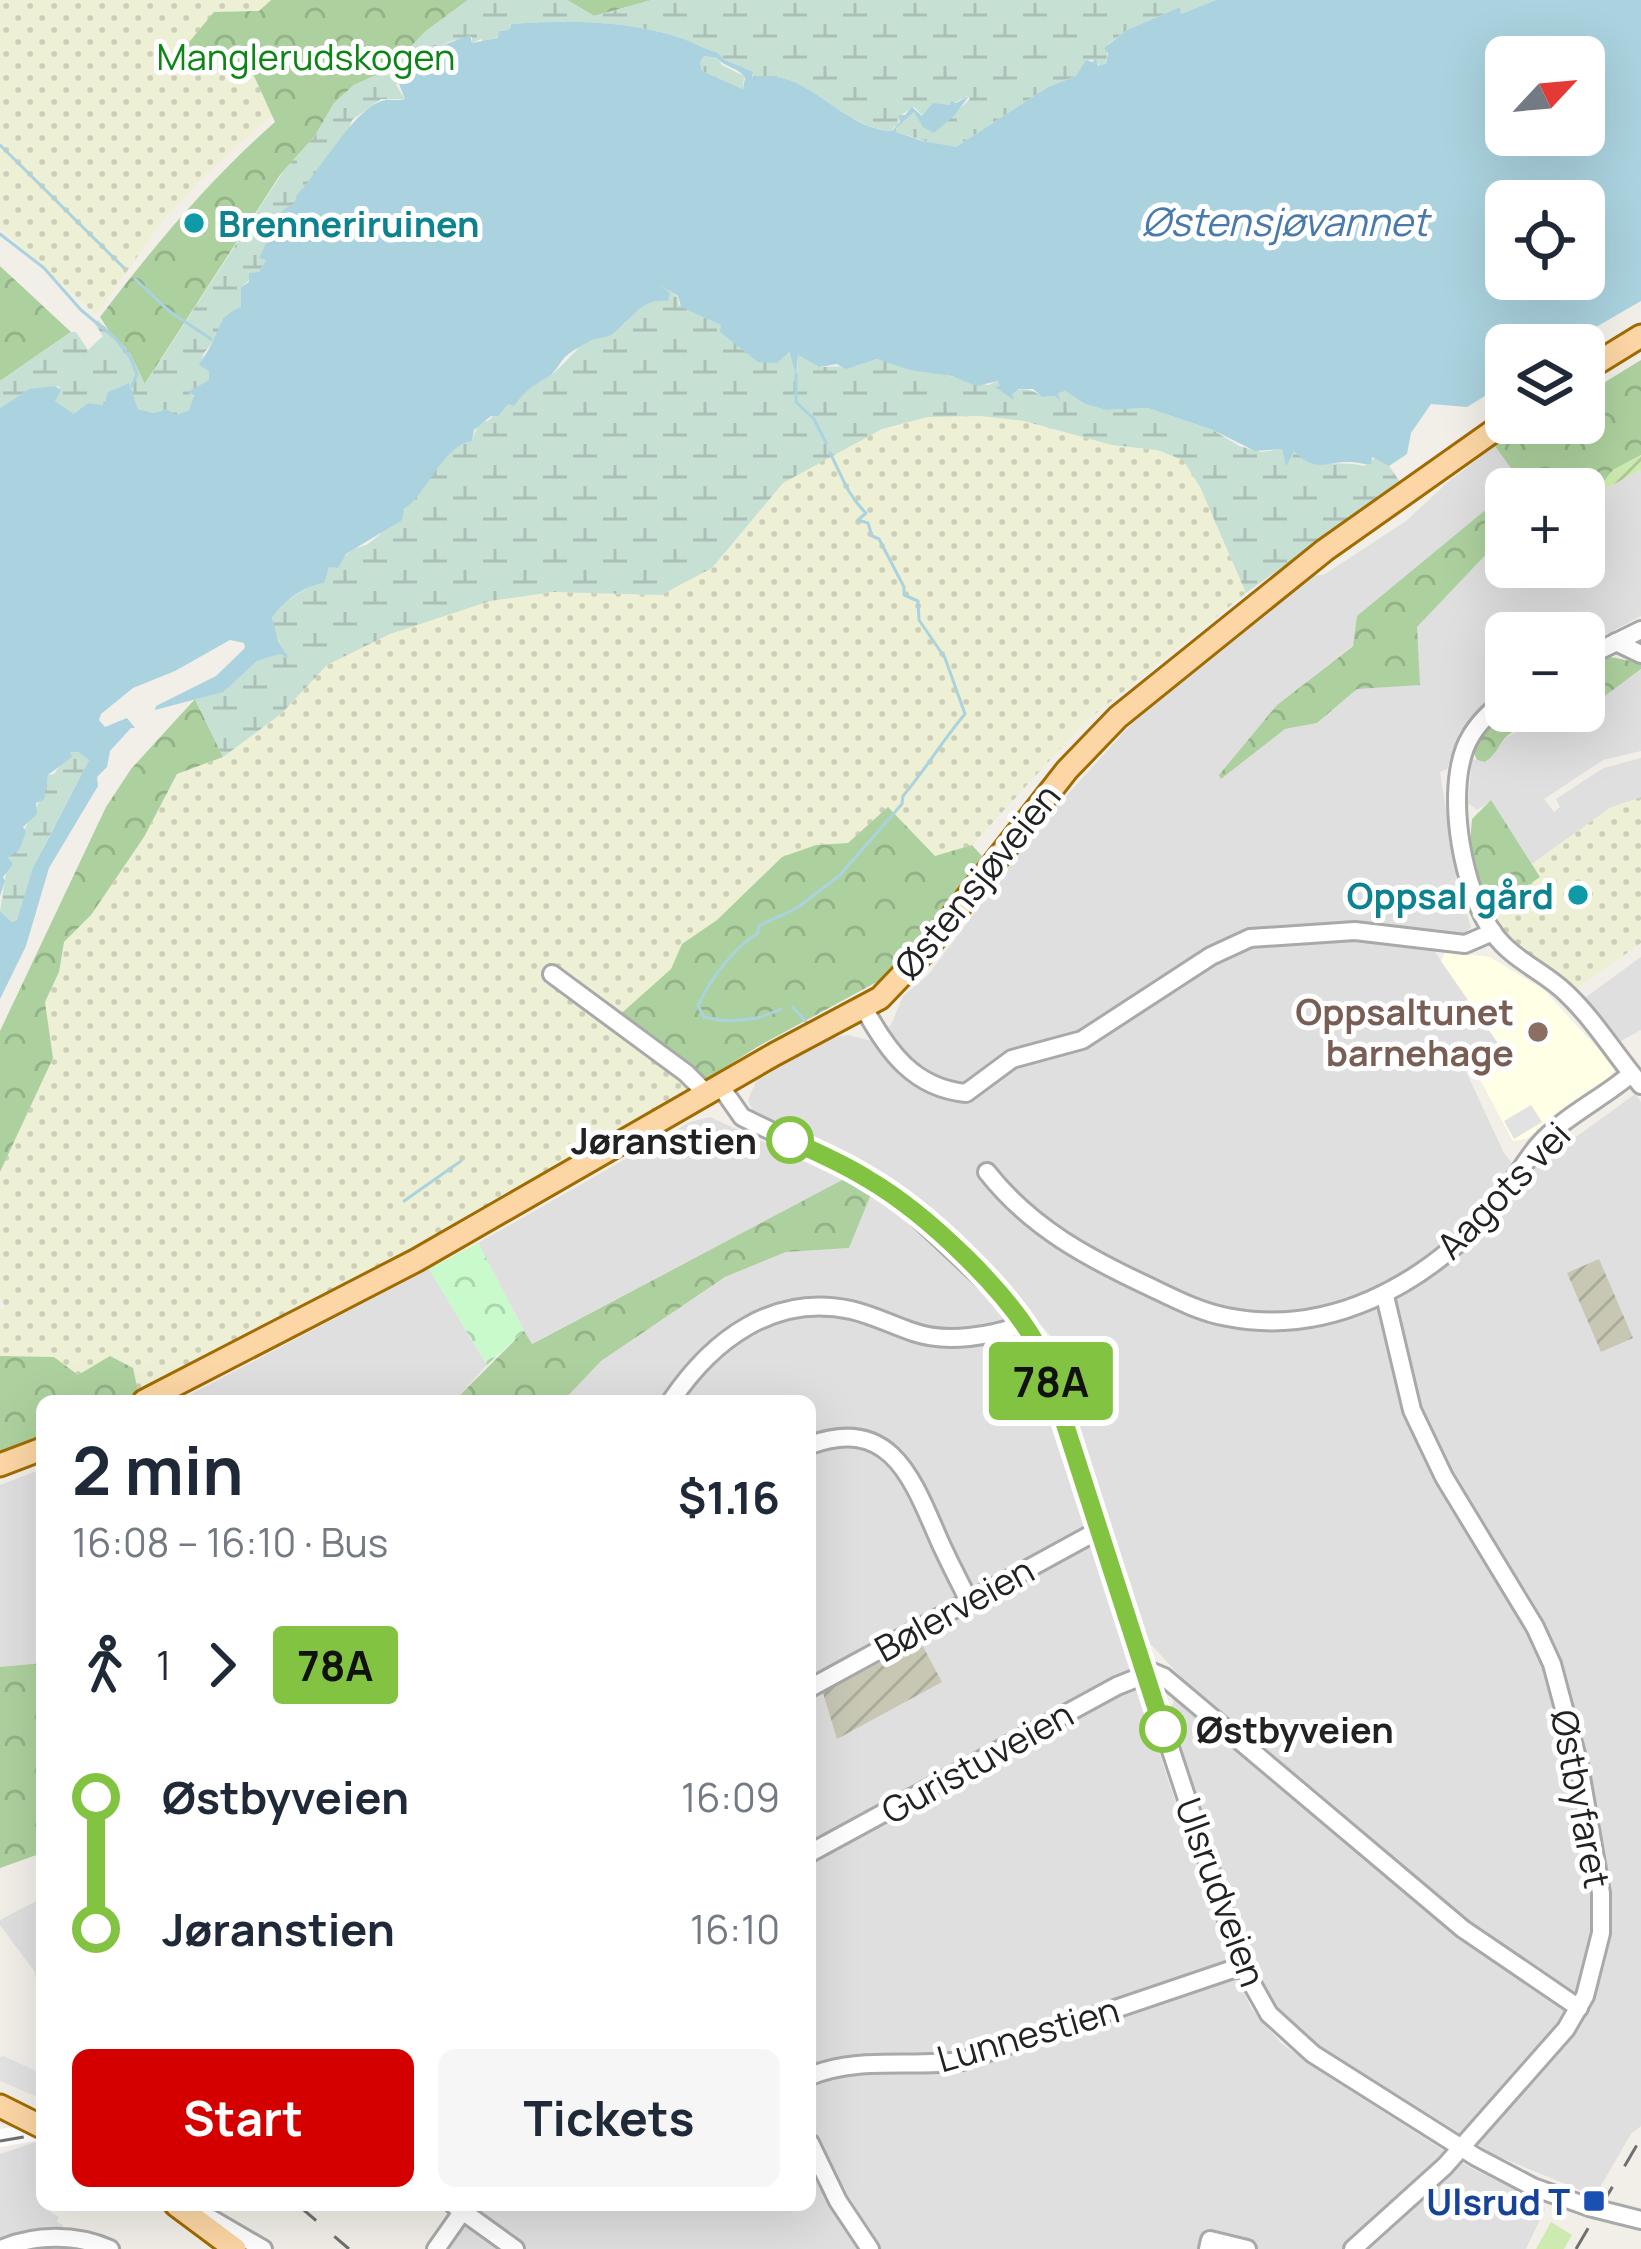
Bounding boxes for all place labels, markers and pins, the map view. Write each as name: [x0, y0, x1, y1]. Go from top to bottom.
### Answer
place label: Brenneriruinen: [218, 199, 480, 248]
marker: Brenneriruinen: [181, 210, 207, 236]
place label: Oppsal gård: [1346, 871, 1554, 920]
marker: Oppsal gård: [1565, 882, 1591, 908]
place label: Oppsaltunet barnehage: [1295, 987, 1514, 1077]
marker: Oppsaltunet barnehage: [1525, 1019, 1551, 1045]
place label: Jøranstien: [571, 1116, 757, 1165]
marker: Jøranstien: [768, 1118, 812, 1162]
place label: Østbyveien: [1196, 1705, 1394, 1754]
marker: Østbyveien: [1141, 1707, 1185, 1751]
place label: Ulsrud T: [1426, 2177, 1570, 2226]
marker: Ulsrud T: [1581, 2188, 1607, 2214]

